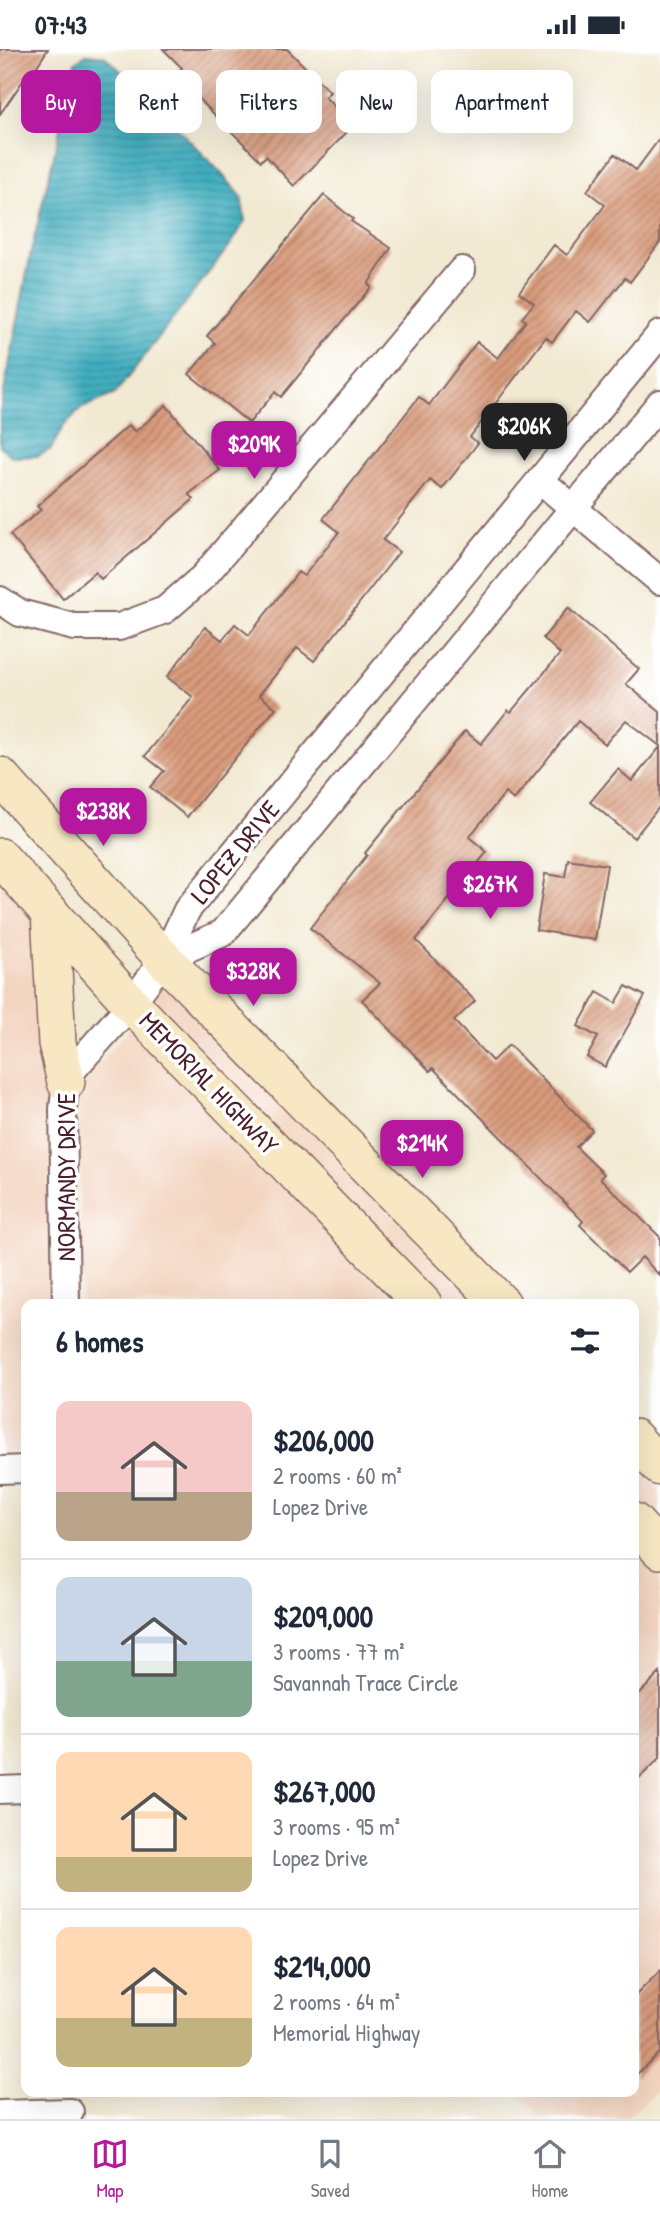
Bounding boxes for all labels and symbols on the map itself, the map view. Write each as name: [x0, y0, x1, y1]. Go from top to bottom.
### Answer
pin: $206K: [475, 403, 573, 463]
pin: $209K: [205, 421, 303, 481]
pin: $238K: [54, 789, 152, 848]
street label: LOPEZ DRIVE: [182, 792, 287, 911]
pin: $267K: [441, 861, 539, 921]
pin: $328K: [204, 949, 302, 1008]
street label: MEMORIAL HIGHWAY: [132, 1004, 287, 1162]
street label: NORMANDY DRIVE: [48, 1092, 83, 1261]
pin: $214K: [373, 1121, 471, 1180]

